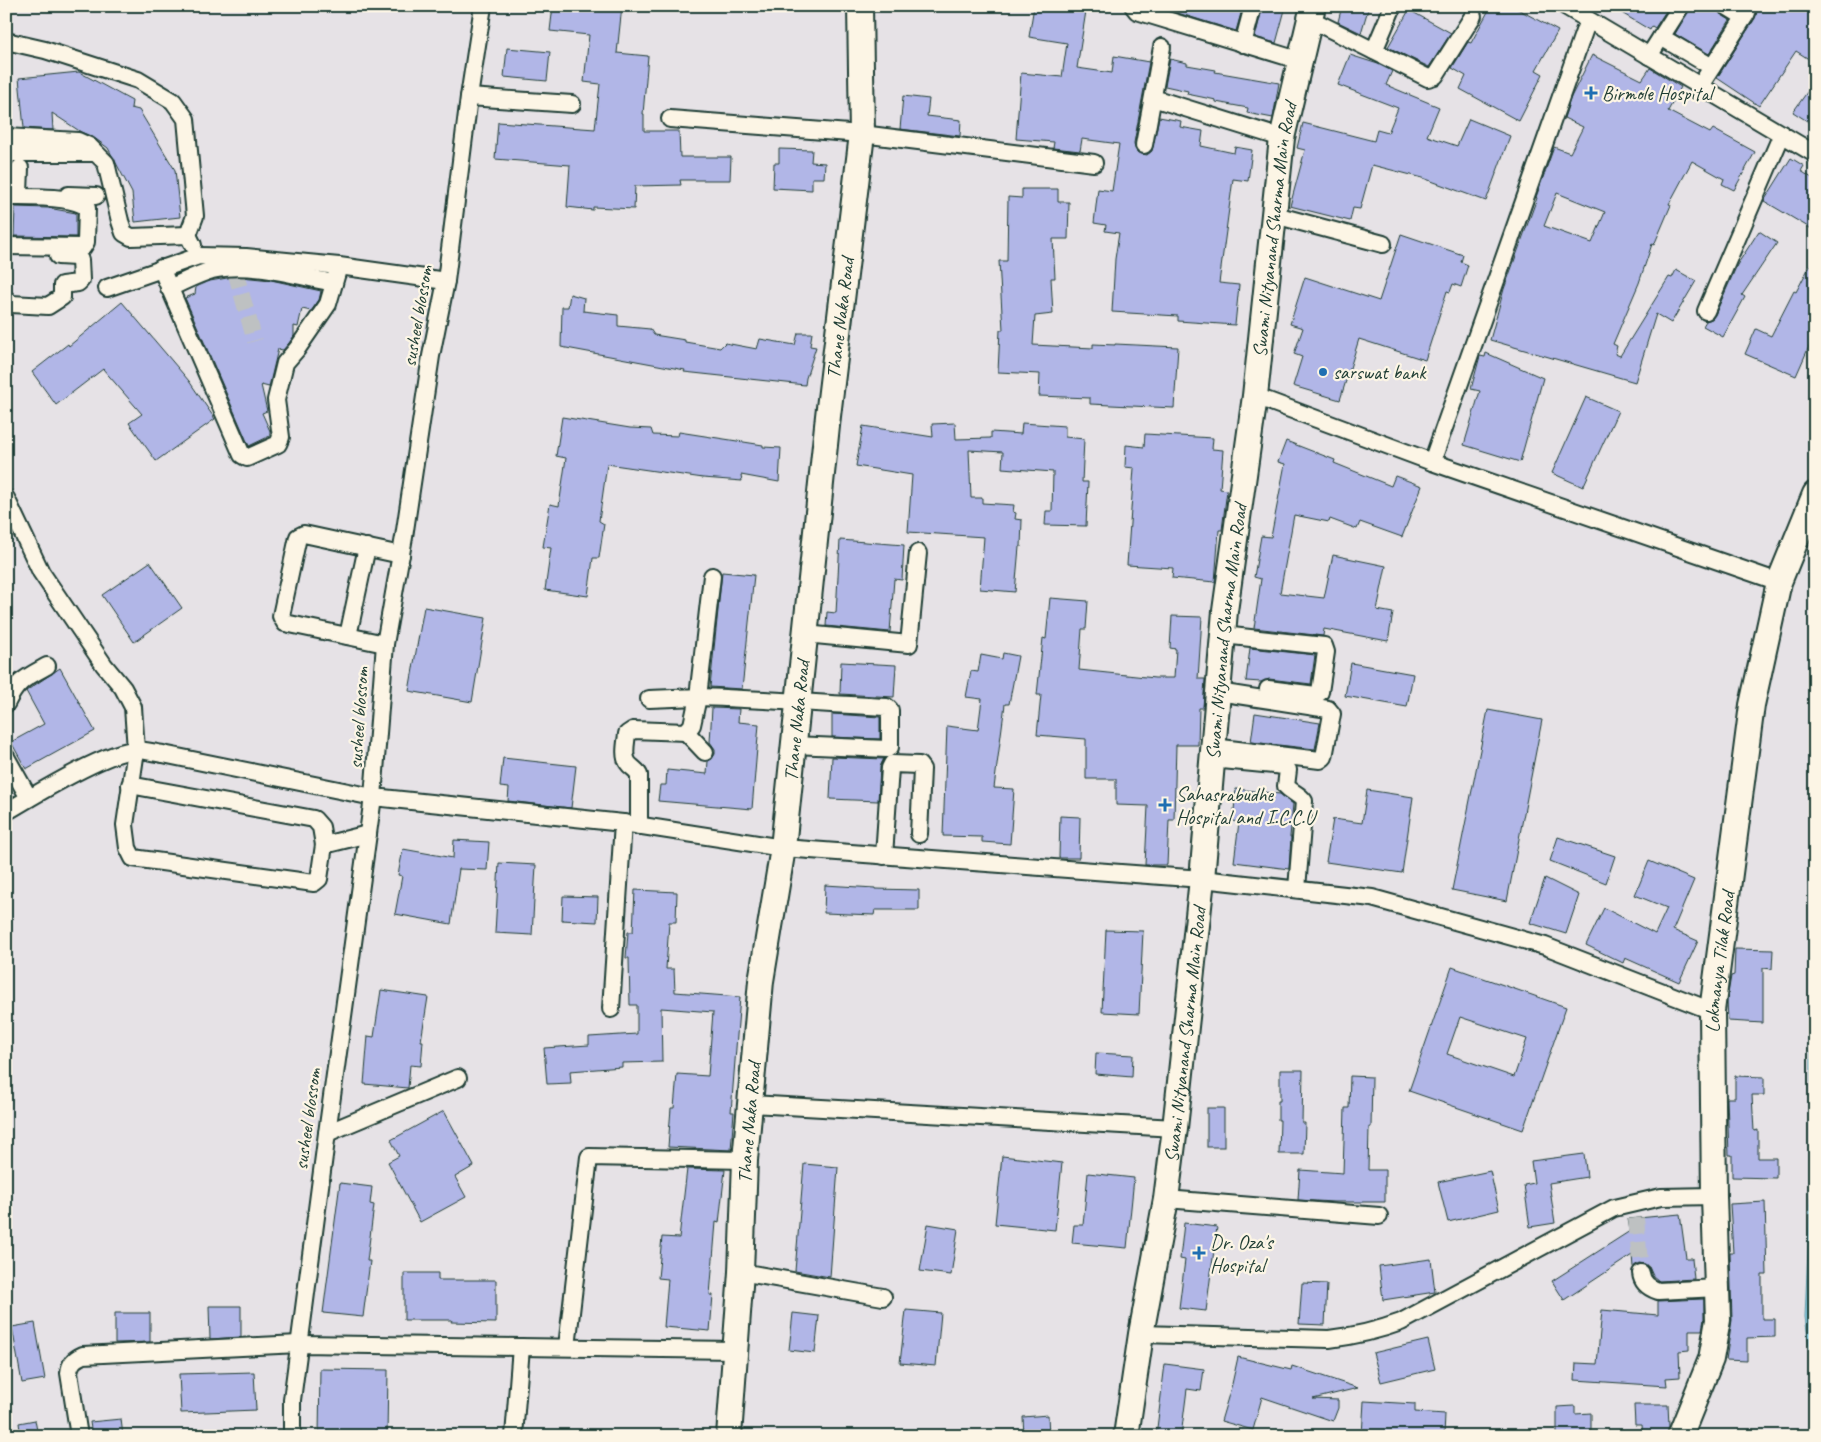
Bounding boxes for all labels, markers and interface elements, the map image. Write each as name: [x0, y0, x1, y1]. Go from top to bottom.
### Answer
place label: Birmole Hospital: [1602, 81, 1716, 106]
marker: Birmole Hospital: [1584, 86, 1598, 100]
street label: Swami Nityanand Sharma Main Road: [1247, 97, 1304, 358]
street label: Thane Naka Road: [821, 253, 860, 380]
street label: susheel blossom: [396, 263, 439, 369]
place label: sarswat bank: [1333, 360, 1427, 385]
marker: sarswat bank: [1317, 366, 1329, 378]
street label: Swami Nityanand Sharma Main Road: [1200, 499, 1253, 760]
street label: Thane Naka Road: [778, 656, 816, 782]
street label: susheel blossom: [342, 665, 375, 770]
place label: Sahasrabudhe Hospital and I.C.C.U: [1176, 782, 1318, 830]
marker: Sahasrabudhe Hospital and I.C.C.U: [1158, 798, 1172, 812]
street label: Lokmanya Tilak Road: [1700, 887, 1741, 1033]
street label: Swami Nityanand Sharma Main Road: [1159, 902, 1212, 1164]
street label: Thane Naka Road: [732, 1058, 767, 1184]
street label: susheel blossom: [288, 1066, 327, 1172]
place label: Dr. Oza's Hospital: [1210, 1230, 1275, 1278]
marker: Dr. Oza's Hospital: [1192, 1246, 1206, 1260]

